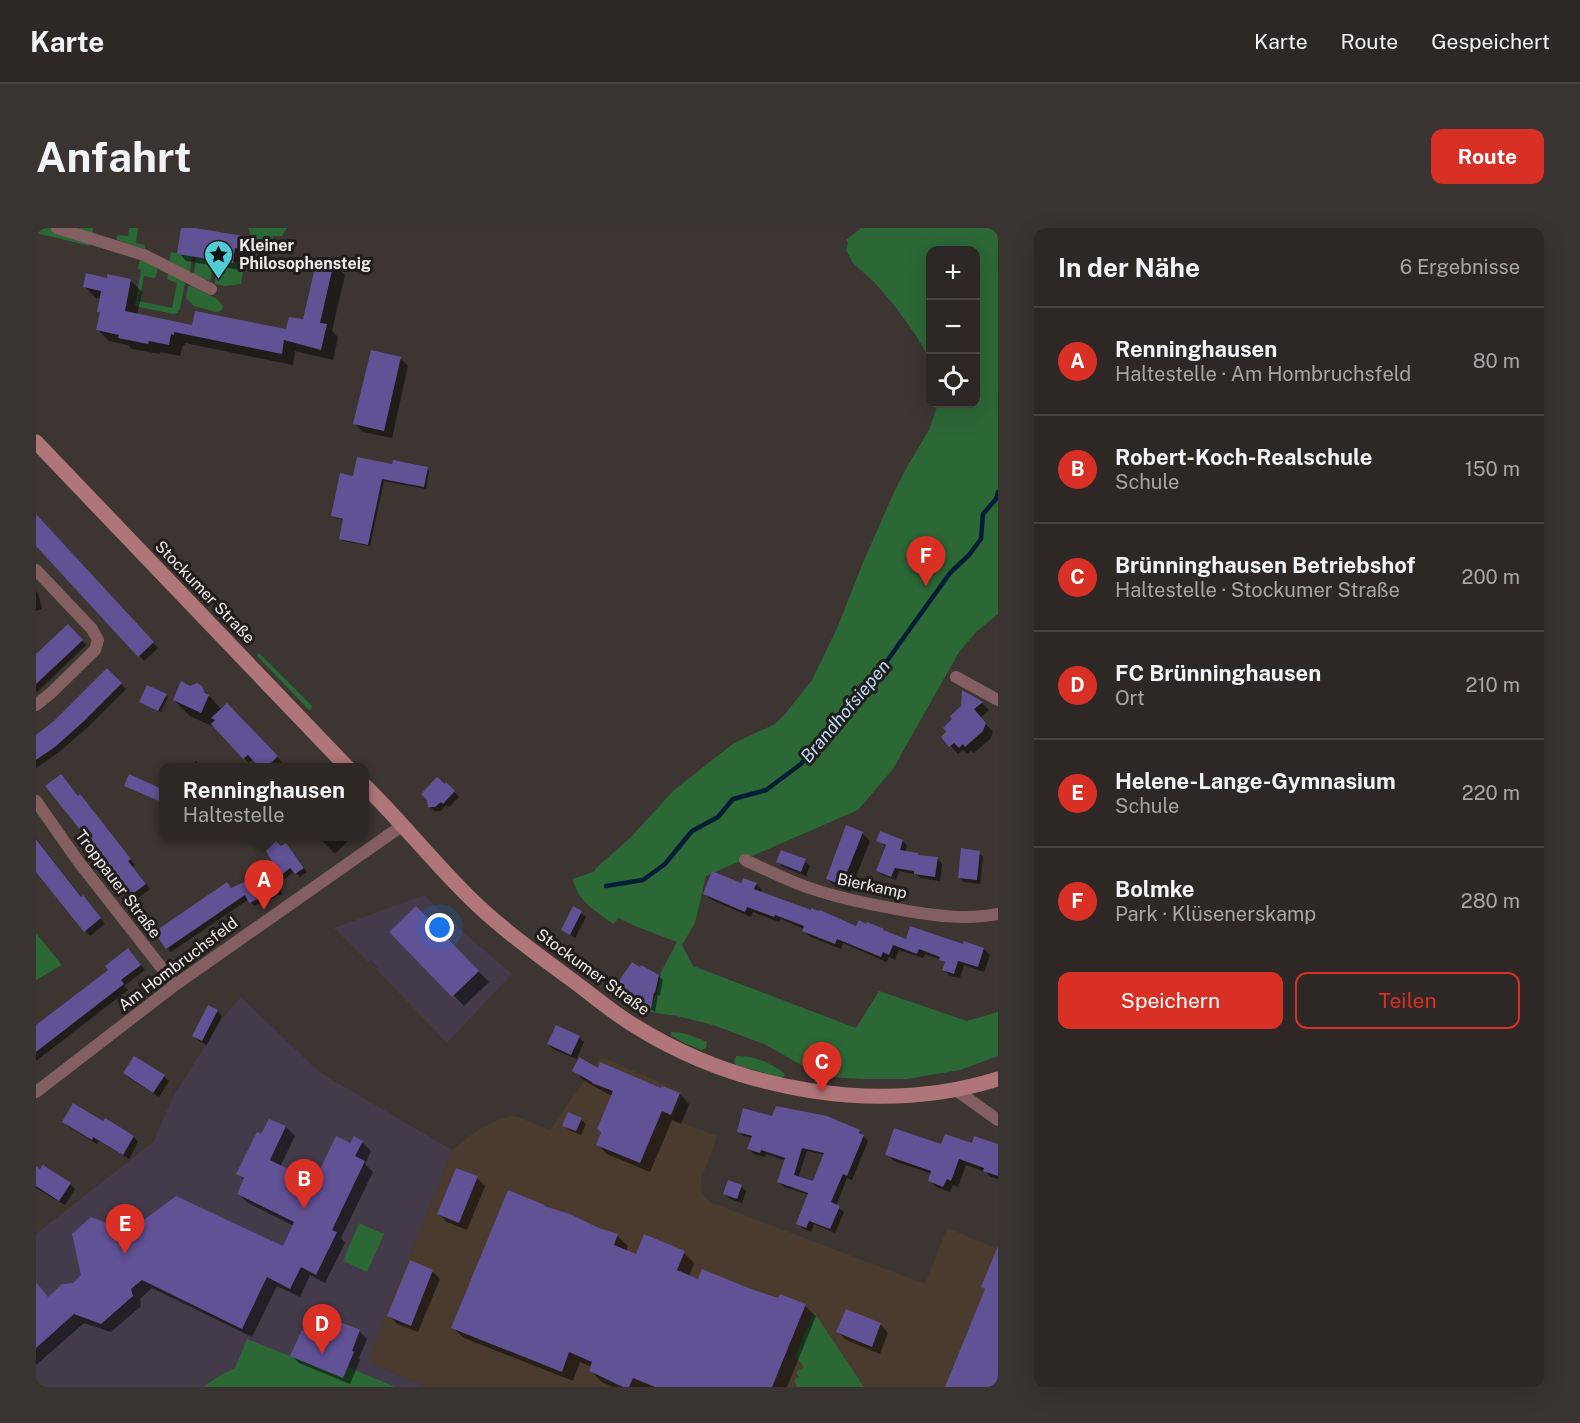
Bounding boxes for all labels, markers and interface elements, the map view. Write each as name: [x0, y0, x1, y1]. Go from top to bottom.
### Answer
text: Karte: [30, 25, 104, 58]
text: Karte: [1254, 29, 1308, 54]
text: Route: [1341, 29, 1398, 54]
text: Gespeichert: [1431, 29, 1550, 54]
button: Route: [1431, 129, 1544, 184]
text: Anfahrt: [36, 132, 192, 181]
place label: Kleiner Philosophensteig: [239, 236, 371, 273]
place icon: Kleiner Philosophensteig: [202, 238, 234, 280]
map controls: [926, 246, 980, 408]
button: +: [926, 246, 980, 300]
text: In der Nähe: [1058, 252, 1200, 283]
text: 6 Ergebnisse: [1400, 255, 1520, 279]
button: −: [926, 300, 980, 354]
text: Renninghausen: [1115, 336, 1277, 362]
text: A: [1070, 349, 1085, 373]
text: 80 m: [1473, 349, 1520, 373]
button: locate: [926, 354, 980, 408]
text: Haltestelle · Am Hombruchsfeld: [1115, 362, 1411, 386]
text: Robert-Koch-Realschule: [1115, 444, 1372, 470]
text: B: [1071, 457, 1084, 481]
text: 150 m: [1465, 457, 1520, 481]
text: Schule: [1115, 470, 1179, 494]
pin: F: [906, 536, 946, 586]
street label: Stockumer Straße: [151, 537, 259, 647]
text: Brünninghausen Betriebshof: [1115, 552, 1415, 578]
text: C: [1070, 565, 1085, 589]
text: 200 m: [1462, 565, 1520, 589]
text: Haltestelle · Stockumer Straße: [1115, 578, 1400, 602]
water label: Brandhofsiepen: [796, 655, 894, 767]
text: FC Brünninghausen: [1115, 660, 1321, 686]
text: D: [1070, 673, 1085, 697]
text: 210 m: [1466, 673, 1520, 697]
text: Ort: [1115, 686, 1145, 710]
popup: [159, 763, 369, 841]
text: Helene-Lange-Gymnasium: [1115, 768, 1396, 794]
text: Renninghausen: [183, 777, 345, 803]
text: E: [1071, 781, 1084, 805]
text: 220 m: [1462, 781, 1520, 805]
text: Schule: [1115, 794, 1179, 818]
text: Haltestelle: [183, 803, 285, 827]
street label: Troppauer Straße: [71, 826, 165, 942]
pin: A: [244, 860, 284, 910]
street label: Bierkamp: [835, 869, 909, 903]
text: Bolmke: [1115, 876, 1195, 902]
text: F: [1071, 889, 1084, 913]
text: 280 m: [1461, 889, 1520, 913]
text: Park · Klüsenerskamp: [1115, 902, 1316, 926]
street label: Am Hombruchsfeld: [115, 913, 241, 1015]
your location: [425, 913, 454, 942]
street label: Stockumer Straße: [533, 925, 653, 1019]
button: Speichern: [1058, 972, 1283, 1029]
button: Teilen: [1295, 972, 1520, 1029]
pin: C: [802, 1042, 842, 1092]
pin: B: [284, 1160, 324, 1209]
pin: E: [106, 1204, 145, 1254]
pin: D: [302, 1304, 342, 1354]

